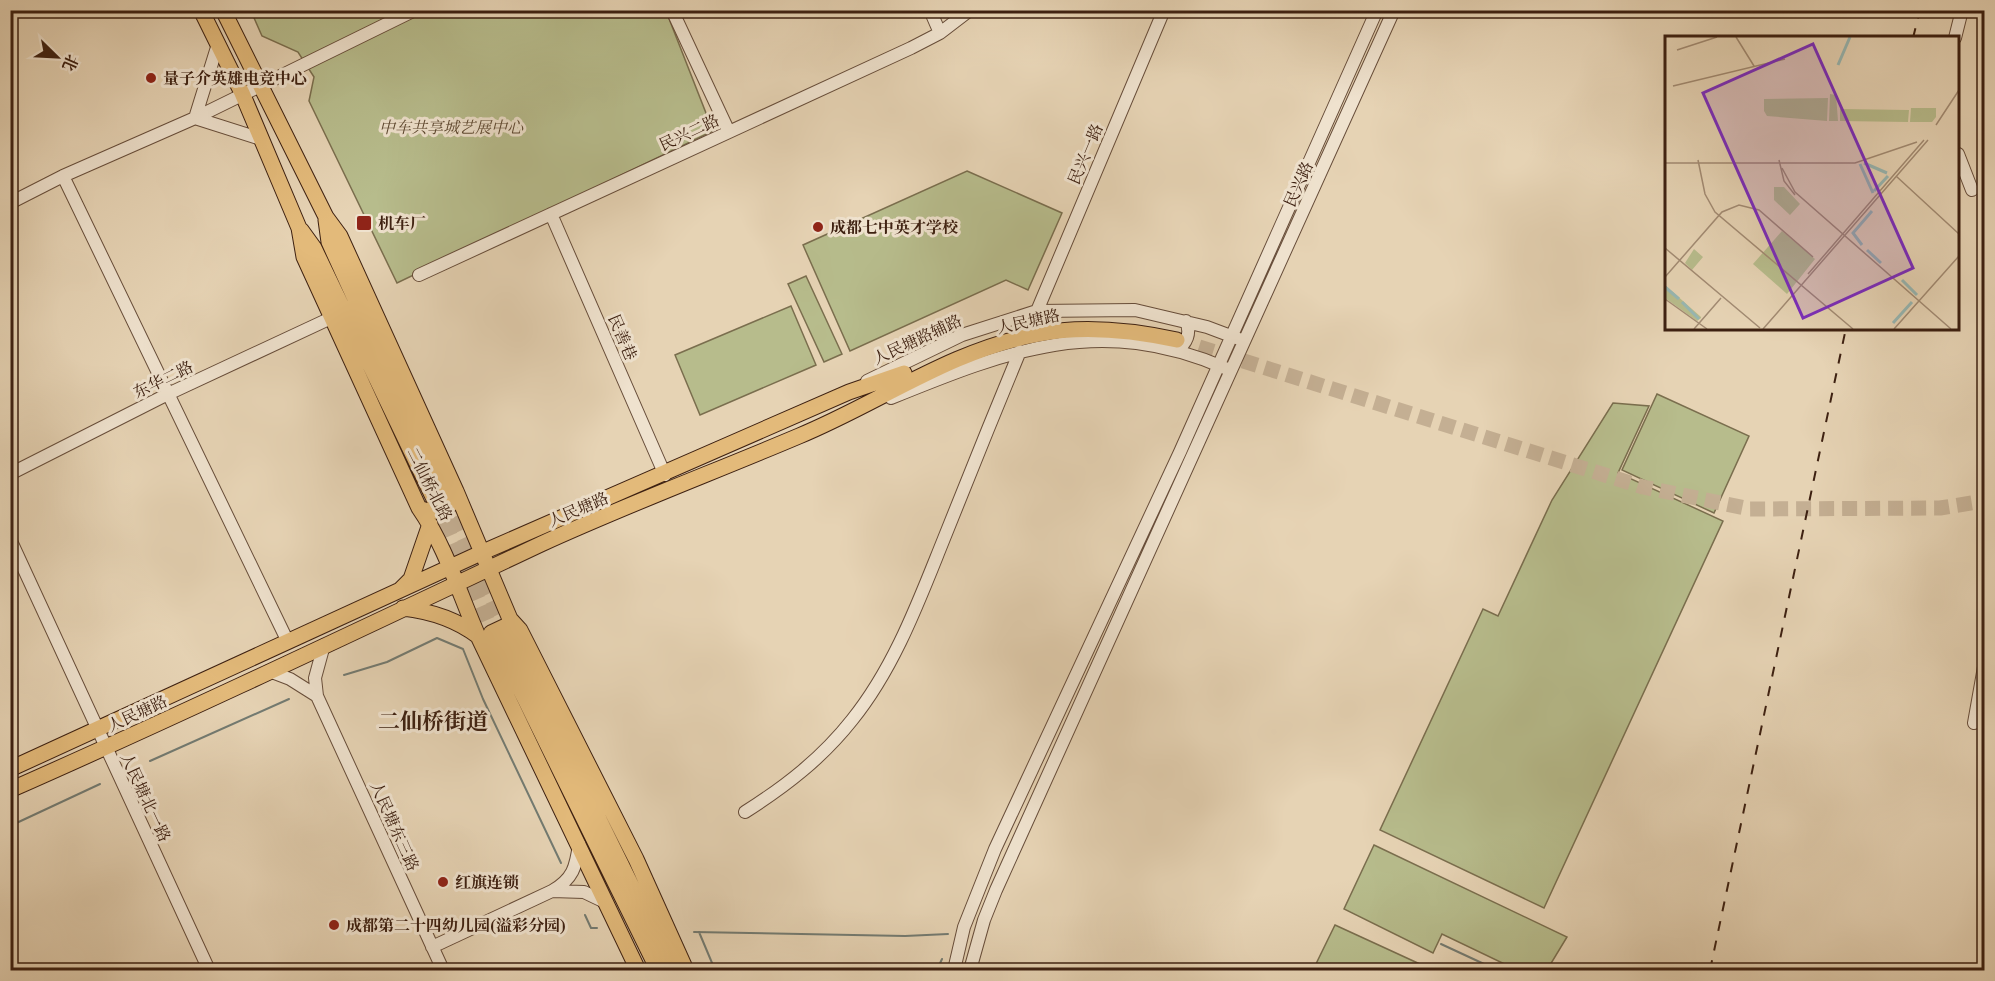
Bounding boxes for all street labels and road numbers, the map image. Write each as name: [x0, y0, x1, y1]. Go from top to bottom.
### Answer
street label: 民兴二路: [657, 111, 722, 155]
street label: 民兴一路: [1065, 121, 1107, 187]
street label: 民兴路: [1281, 159, 1317, 210]
street label: 人民塘路: [995, 307, 1061, 337]
street label: 人民塘路辅路: [870, 311, 965, 368]
street label: 民善巷: [604, 312, 640, 363]
street label: 东华二路: [131, 358, 196, 402]
street label: 二仙桥北路: [403, 445, 455, 524]
street label: 人民塘路: [545, 489, 611, 531]
street label: 人民塘路: [105, 692, 170, 736]
street label: 人民塘北一路: [117, 750, 174, 845]
street label: 人民塘东三路: [366, 779, 422, 874]

